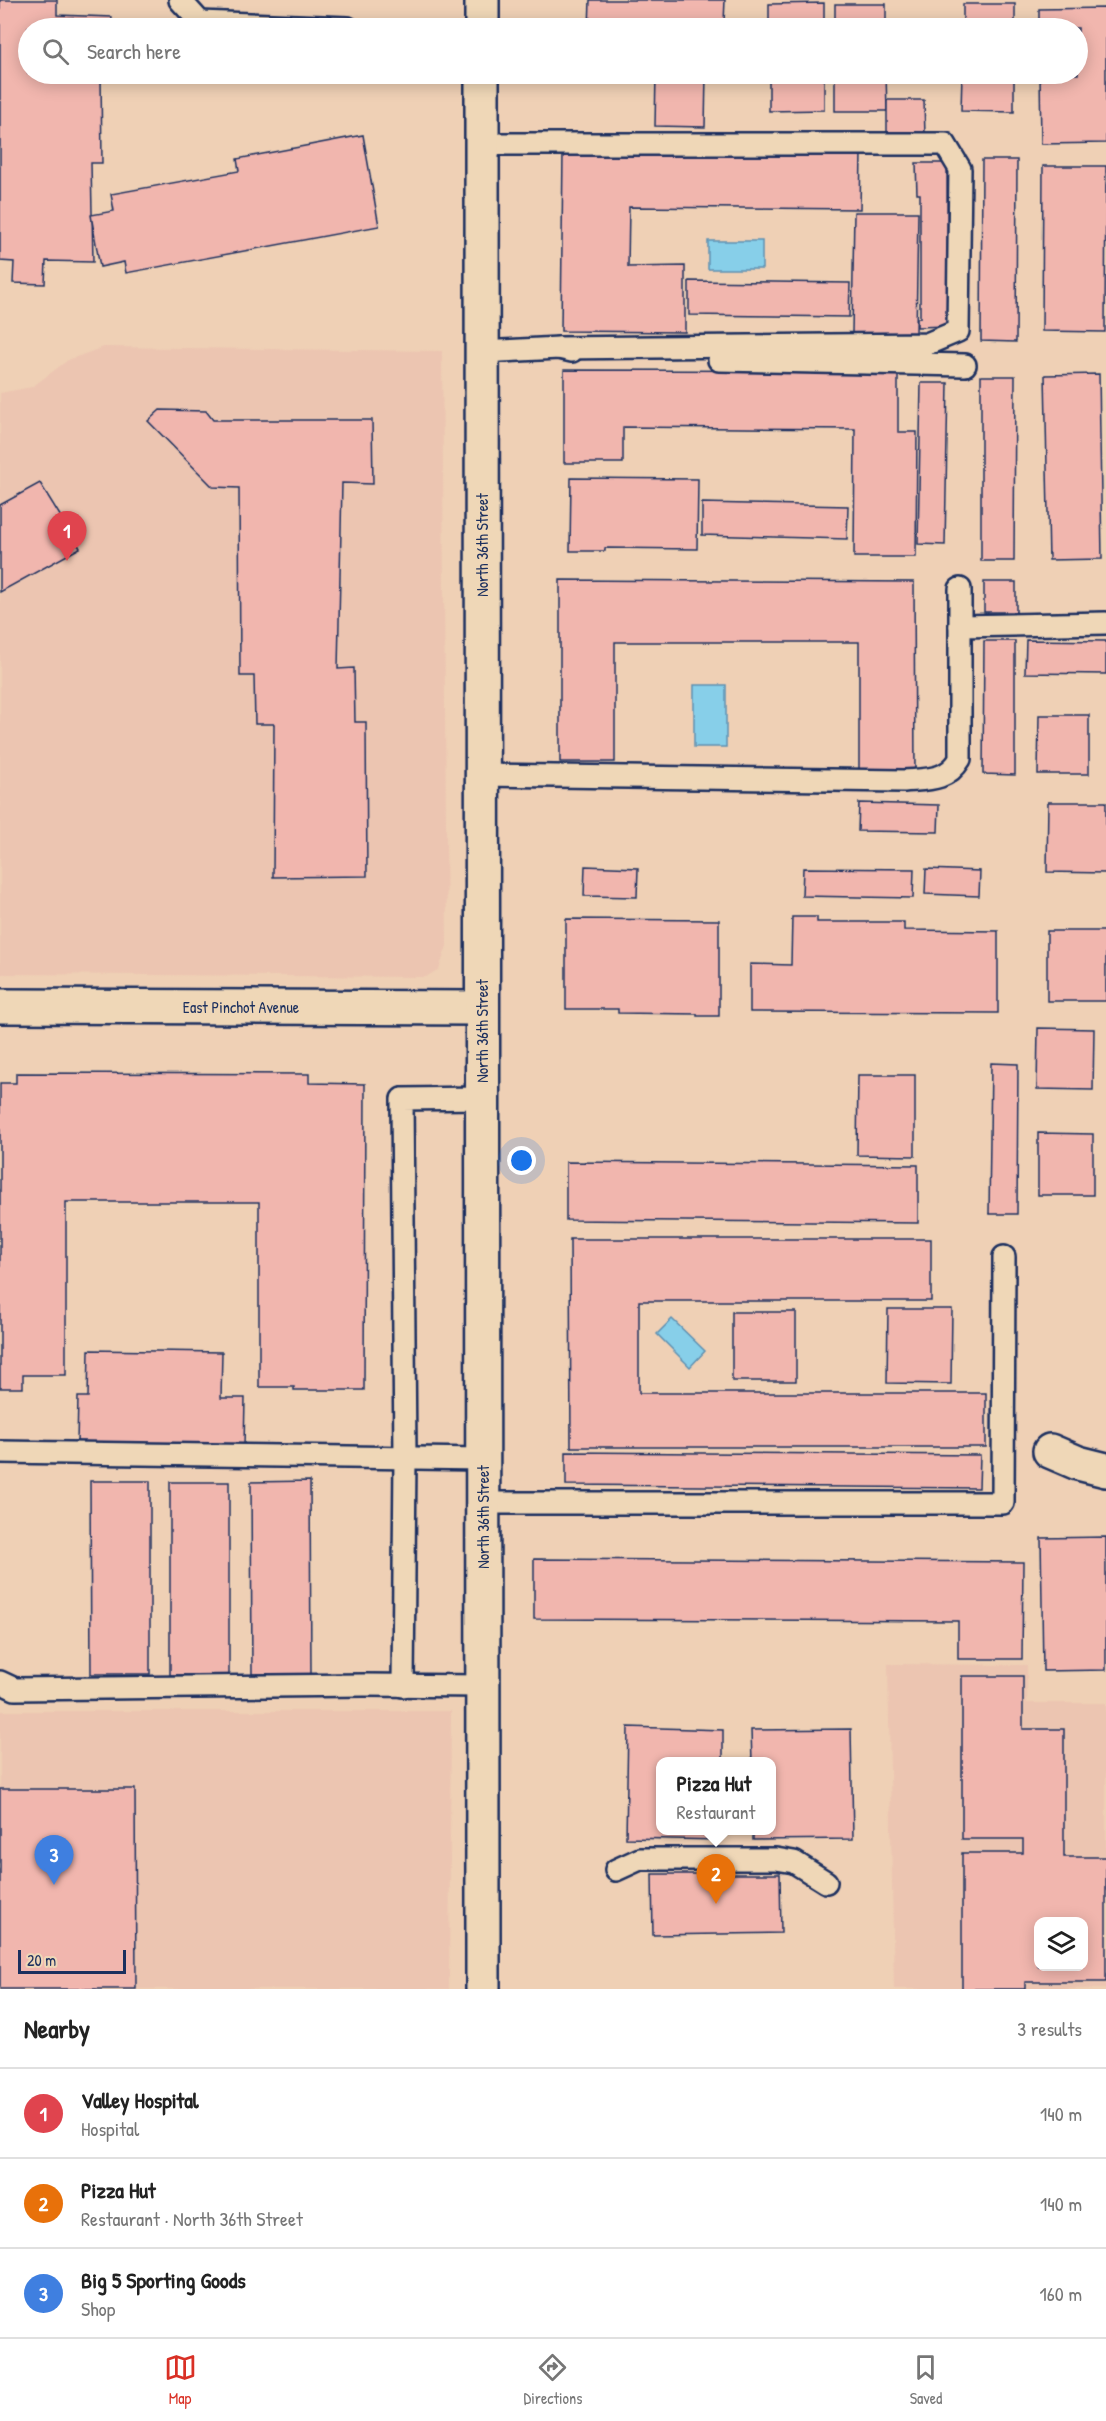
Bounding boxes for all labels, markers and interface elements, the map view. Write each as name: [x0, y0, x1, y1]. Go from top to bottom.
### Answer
search box: [18, 18, 1088, 84]
icon: search: [39, 35, 72, 68]
text: Search here: [87, 36, 181, 66]
street label: North 36th Street: [471, 493, 493, 597]
pin: 1: [48, 512, 86, 561]
street label: North 36th Street: [471, 979, 493, 1083]
street label: East Pinchot Avenue: [183, 996, 300, 1018]
your location: [507, 1146, 536, 1175]
street label: North 36th Street: [472, 1465, 494, 1569]
popup: [656, 1757, 776, 1835]
text: Pizza Hut: [677, 1768, 751, 1798]
text: Restaurant: [677, 1798, 755, 1825]
pin: 3: [34, 1836, 74, 1885]
pin: 2: [696, 1854, 736, 1904]
map controls: [1034, 1917, 1088, 1971]
button: layers: [1034, 1917, 1088, 1971]
scale bar: [18, 1947, 126, 1974]
text: 20 m: [27, 1949, 56, 1971]
text: Nearby: [24, 2011, 90, 2046]
text: 3 results: [1017, 2015, 1082, 2042]
text: Valley Hospital: [81, 2085, 199, 2115]
text: 1: [40, 2100, 47, 2127]
text: 140 m: [1040, 2100, 1082, 2127]
text: Hospital: [81, 2115, 139, 2142]
text: Pizza Hut: [81, 2175, 156, 2205]
text: 2: [39, 2190, 48, 2217]
text: 140 m: [1040, 2190, 1082, 2217]
text: Restaurant · North 36th Street: [81, 2205, 303, 2232]
text: Big 5 Sporting Goods: [81, 2265, 246, 2295]
text: 3: [39, 2280, 48, 2307]
text: 160 m: [1040, 2280, 1082, 2307]
text: Shop: [81, 2295, 115, 2322]
tab: Map: [164, 2351, 197, 2409]
tab: Directions: [524, 2351, 582, 2409]
tab: Saved: [909, 2351, 942, 2409]

